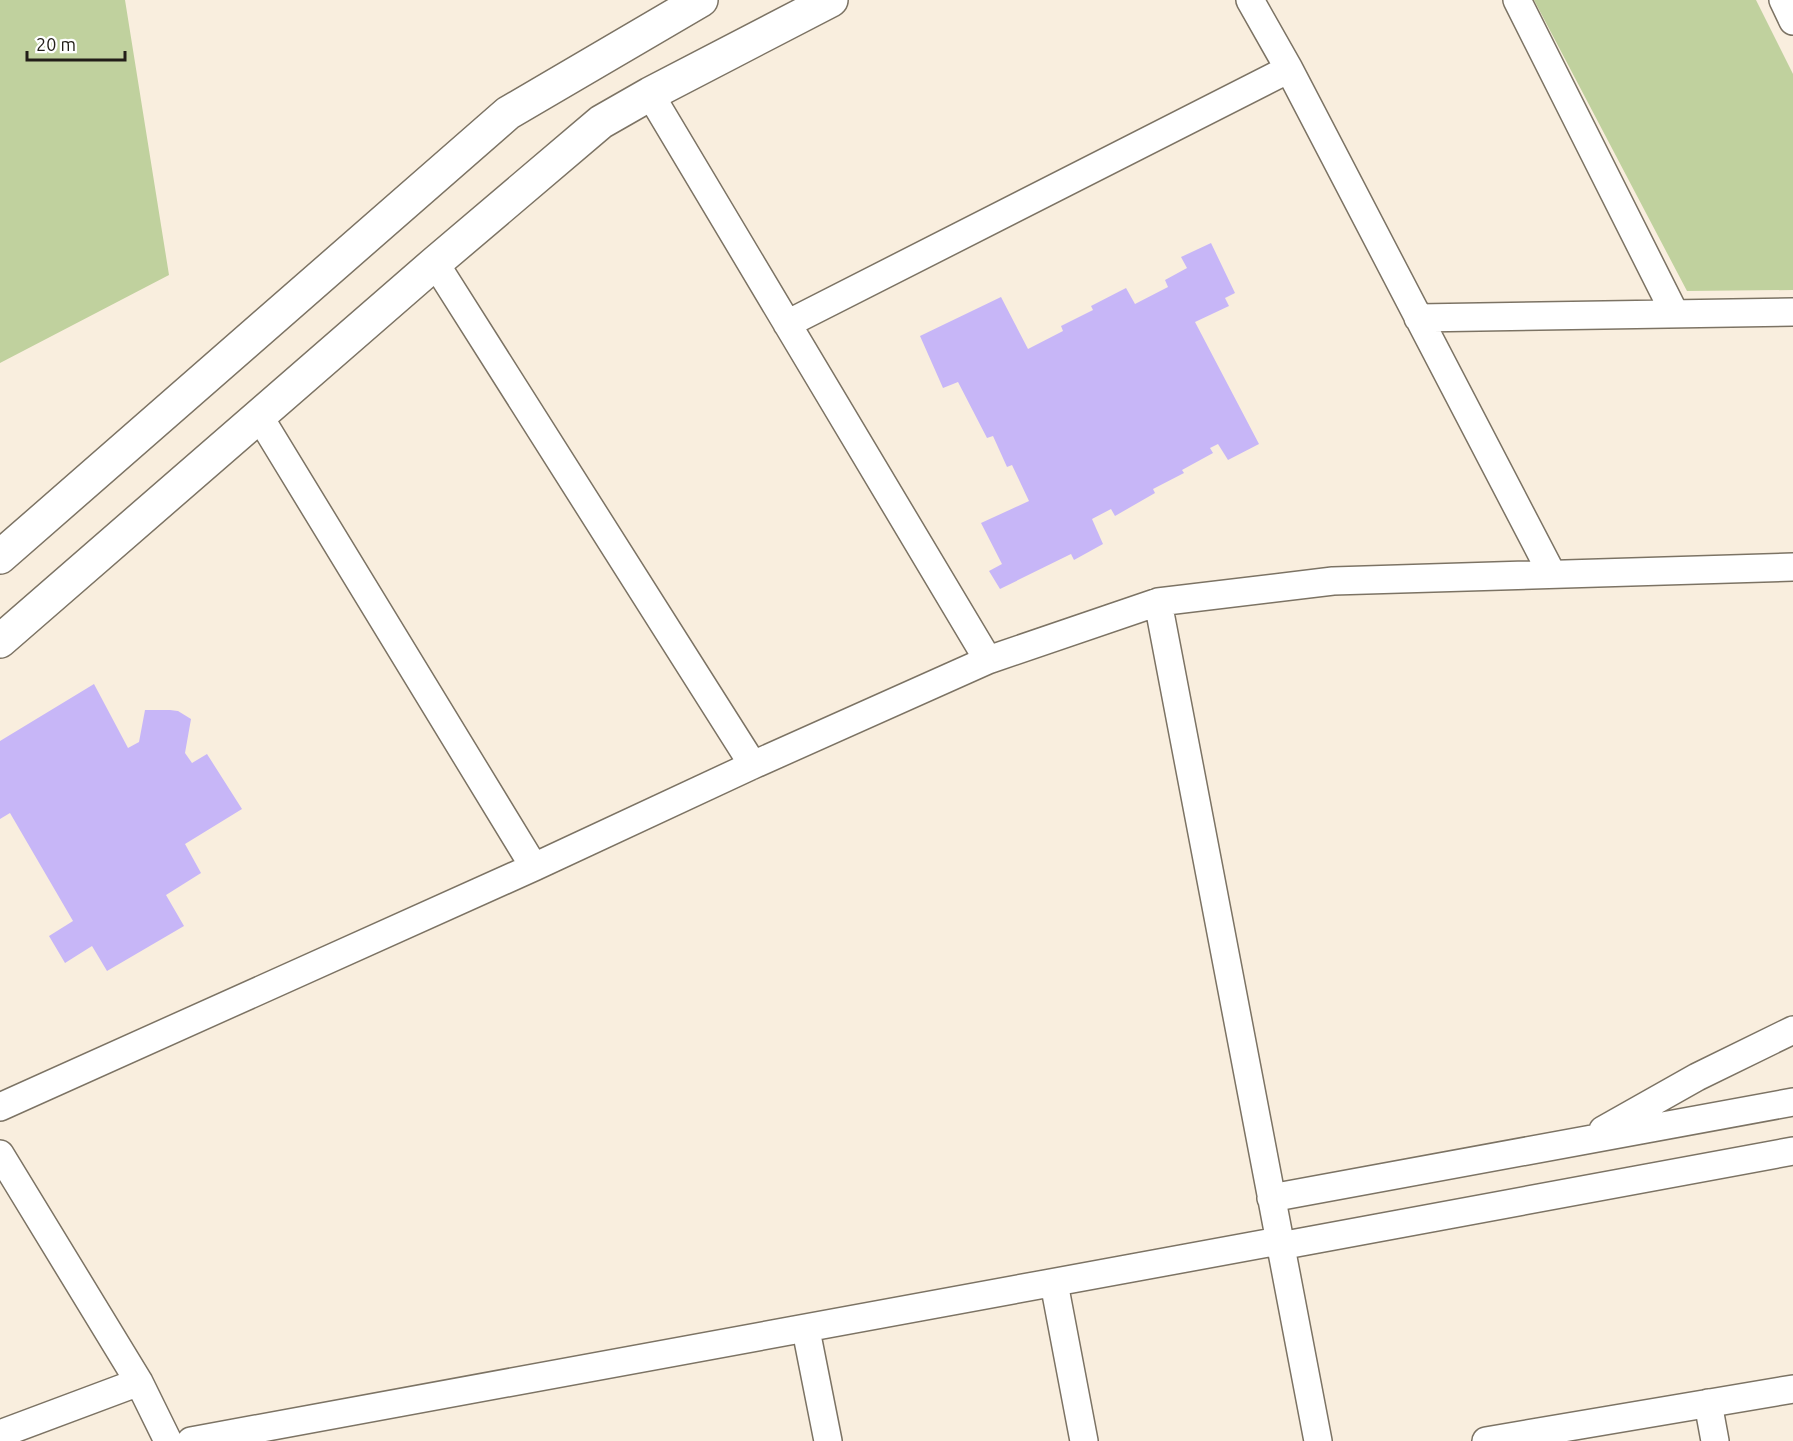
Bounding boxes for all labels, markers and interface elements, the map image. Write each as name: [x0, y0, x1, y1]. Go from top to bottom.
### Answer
scale bar: [27, 24, 124, 62]
text: 20 m: [36, 34, 76, 54]

